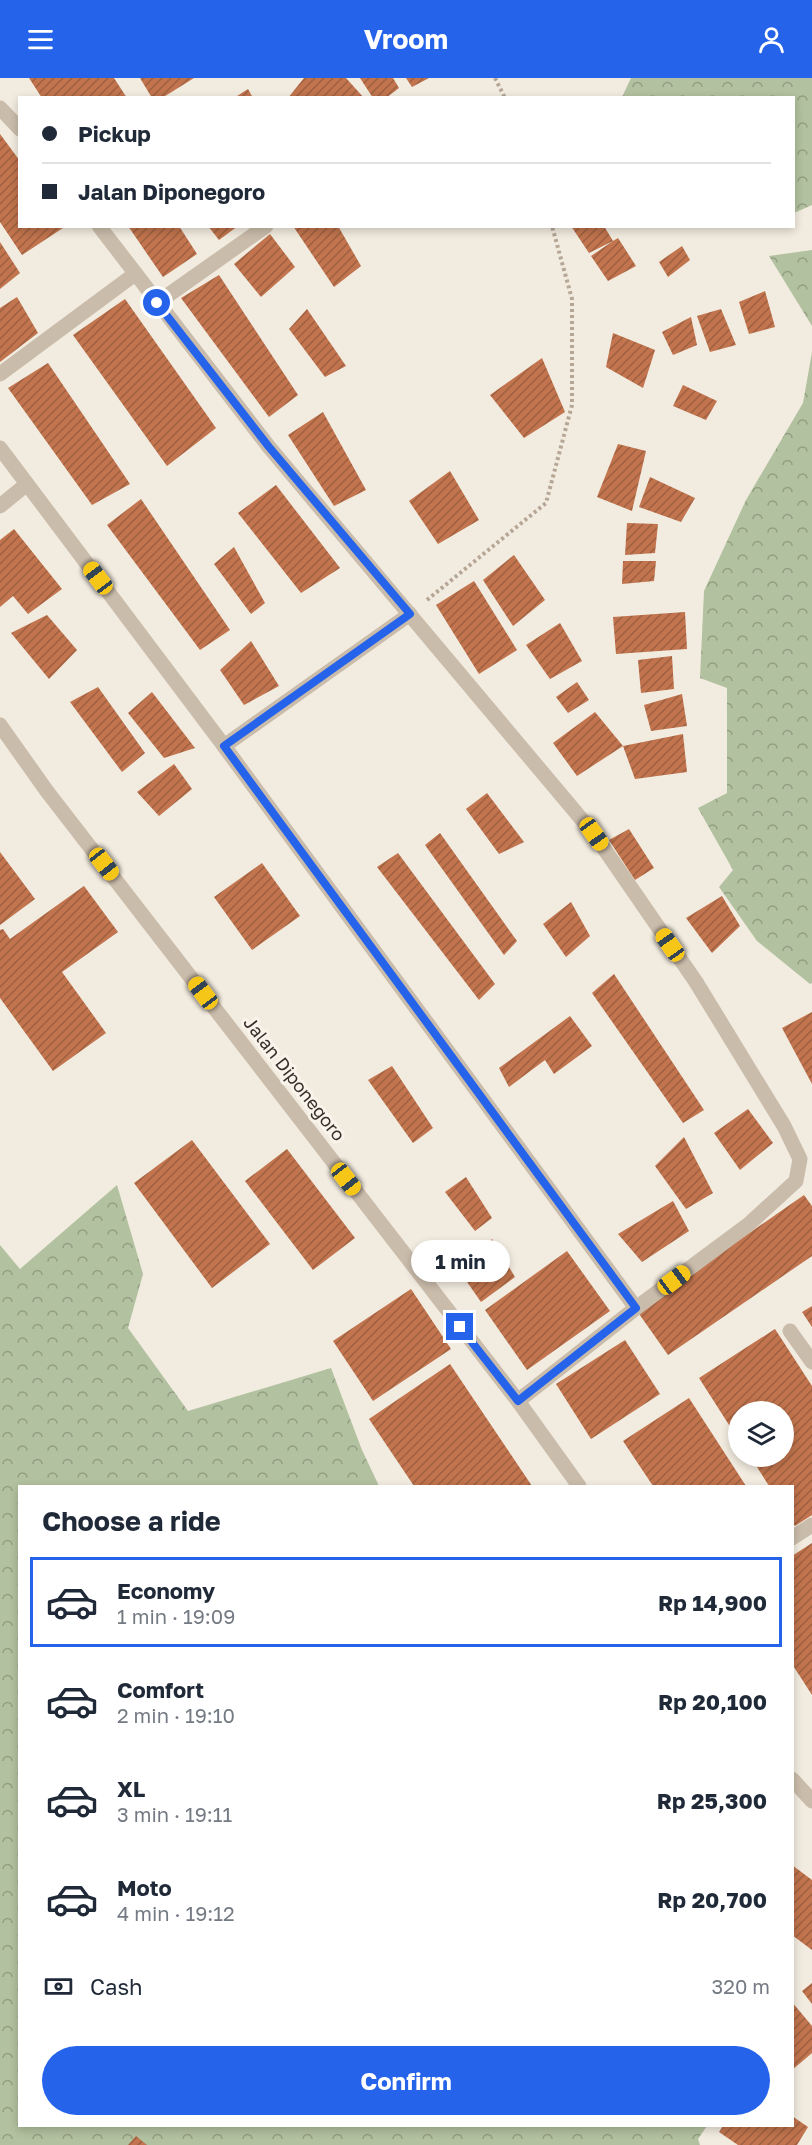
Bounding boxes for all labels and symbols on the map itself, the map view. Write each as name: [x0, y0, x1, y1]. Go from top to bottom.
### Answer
route start: [143, 289, 170, 316]
car: [80, 558, 116, 598]
car: [576, 814, 612, 854]
car: [86, 844, 122, 884]
car: [652, 925, 688, 965]
car: [185, 973, 221, 1013]
street label: Jalan Diponegoro: [239, 1012, 350, 1145]
car: [328, 1159, 364, 1199]
callout: 1 min: [410, 1240, 510, 1282]
car: [654, 1262, 694, 1298]
route end: [446, 1313, 473, 1340]

